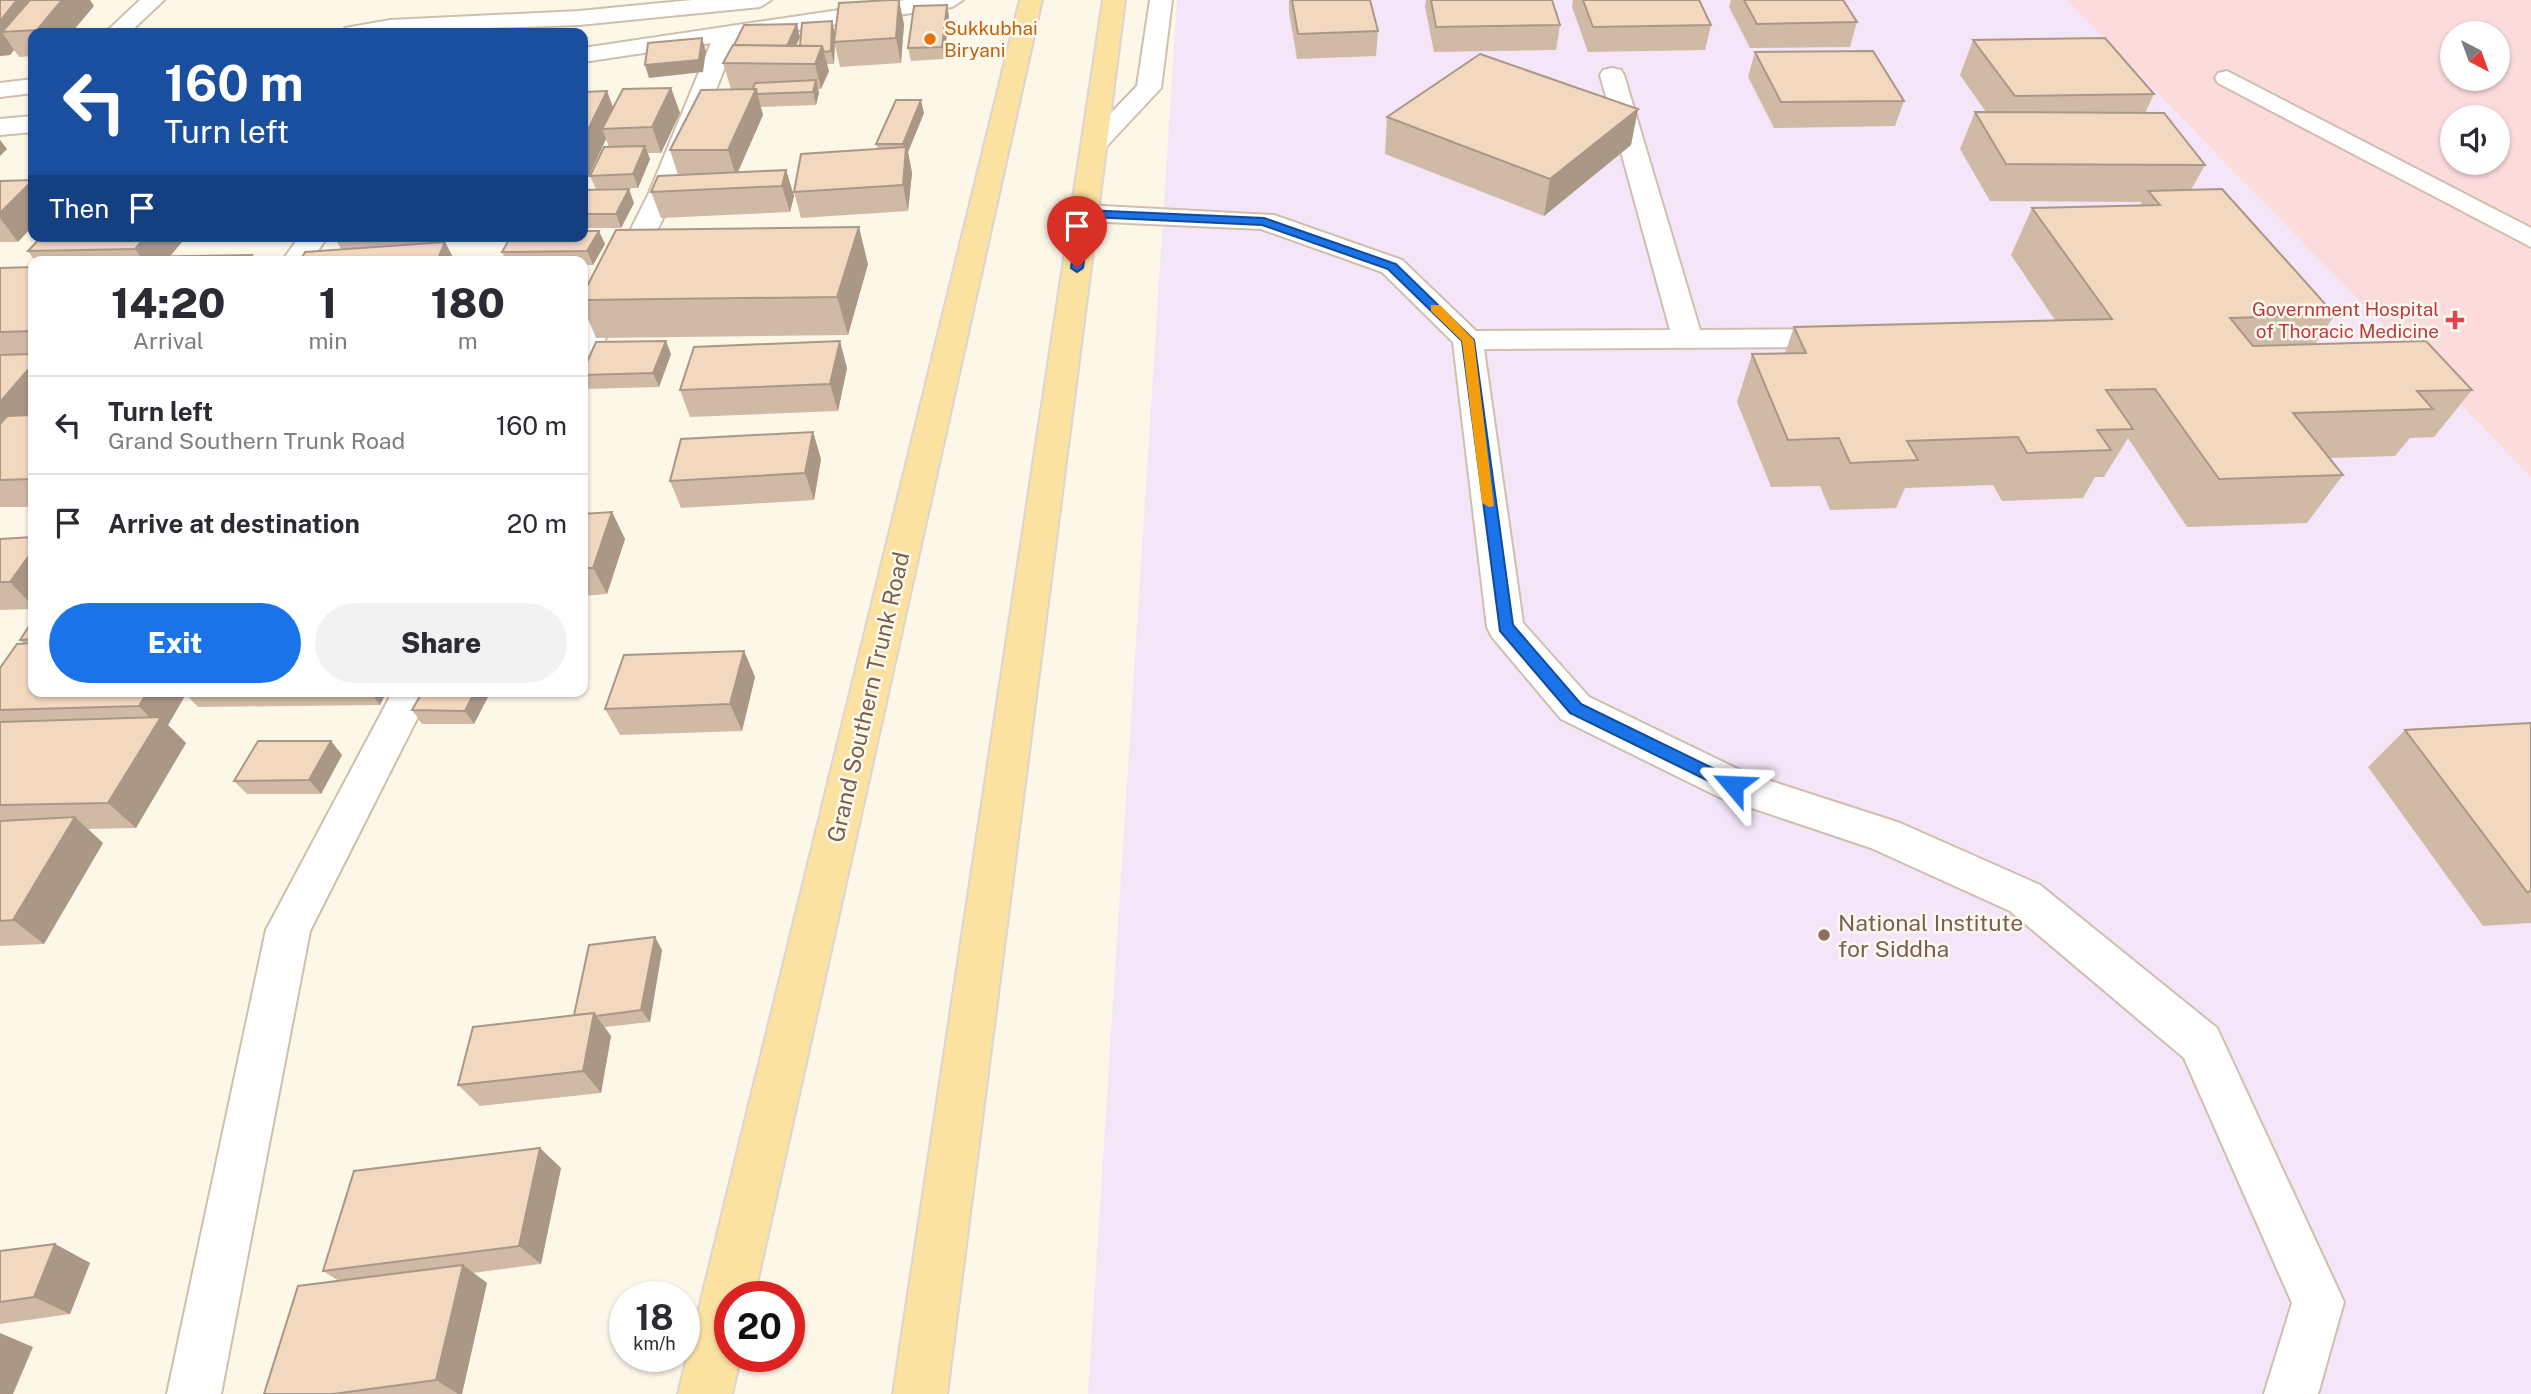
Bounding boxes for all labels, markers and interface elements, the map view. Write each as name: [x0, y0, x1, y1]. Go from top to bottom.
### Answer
place label: Sukkubhai Biryani: [944, 17, 1038, 61]
north arrow: [2440, 21, 2510, 91]
map controls: [2440, 21, 2510, 175]
marker: Sukkubhai Biryani: [922, 31, 938, 47]
text: 160 m: [164, 54, 304, 112]
icon: left: [49, 56, 140, 147]
button: sound: [2440, 105, 2510, 175]
text: Turn left: [164, 113, 289, 150]
icon: arrive: [123, 189, 161, 227]
text: Then: [49, 193, 109, 224]
pin: [1047, 196, 1107, 268]
icon: arrive: [1058, 207, 1096, 245]
text: 14:20: [111, 278, 226, 327]
text: 1: [319, 278, 337, 327]
text: 180: [430, 278, 505, 327]
place label: Government Hospital of Thoracic Medicine: [2252, 298, 2439, 342]
marker: Government Hospital of Thoracic Medicine: [2445, 310, 2465, 330]
text: Arrival: [133, 327, 204, 354]
text: min: [308, 327, 347, 354]
text: m: [458, 327, 478, 354]
text: Turn left: [108, 396, 213, 427]
icon: left: [49, 406, 87, 444]
text: 160 m: [496, 410, 567, 441]
text: Grand Southern Trunk Road: [108, 427, 405, 454]
icon: arrive: [49, 504, 87, 542]
text: Arrive at destination: [108, 508, 360, 539]
text: 20 m: [507, 508, 567, 539]
street label: Grand Southern Trunk Road: [821, 549, 915, 845]
button: Exit: [49, 603, 301, 683]
button: Share: [315, 603, 567, 683]
position arrow: [1696, 748, 1770, 822]
place label: National Institute for Siddha: [1838, 909, 2023, 962]
marker: National Institute for Siddha: [1816, 927, 1832, 943]
speed limit sign: 20: [714, 1281, 805, 1372]
text: 18: [635, 1297, 674, 1338]
text: km/h: [633, 1333, 676, 1354]

